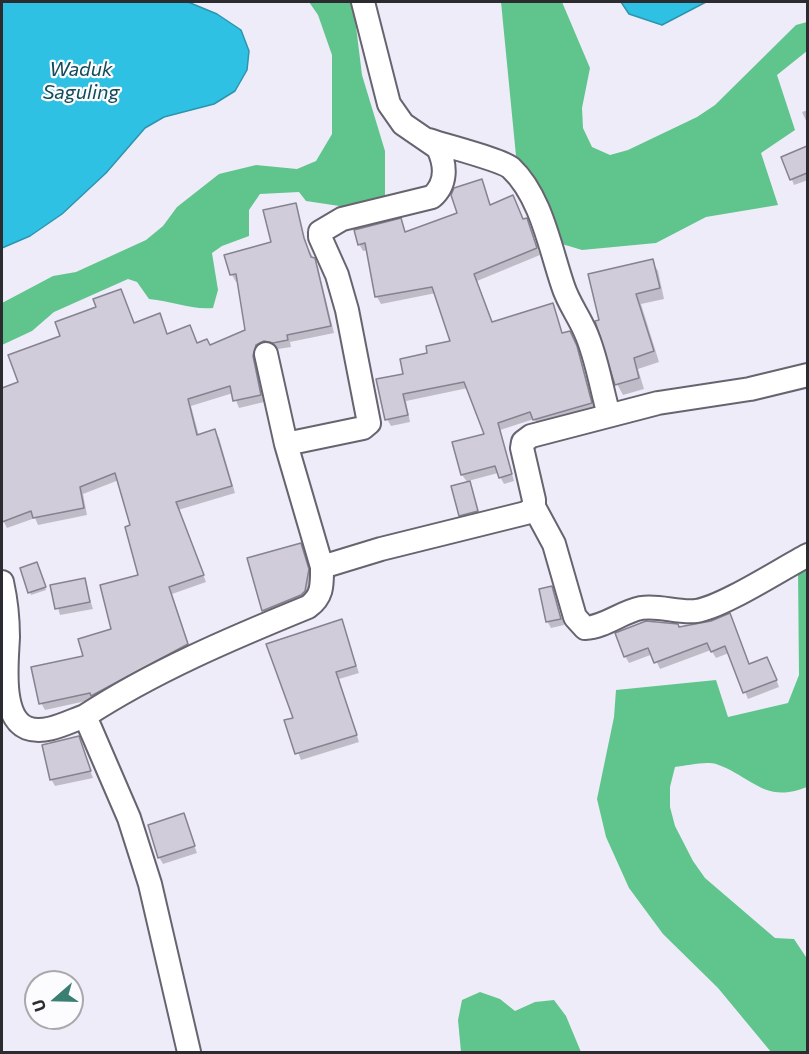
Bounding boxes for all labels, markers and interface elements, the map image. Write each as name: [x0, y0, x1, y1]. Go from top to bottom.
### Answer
water label: Waduk Saguling: [43, 57, 119, 104]
north arrow: [24, 970, 84, 1030]
text: U: [28, 997, 49, 1014]

